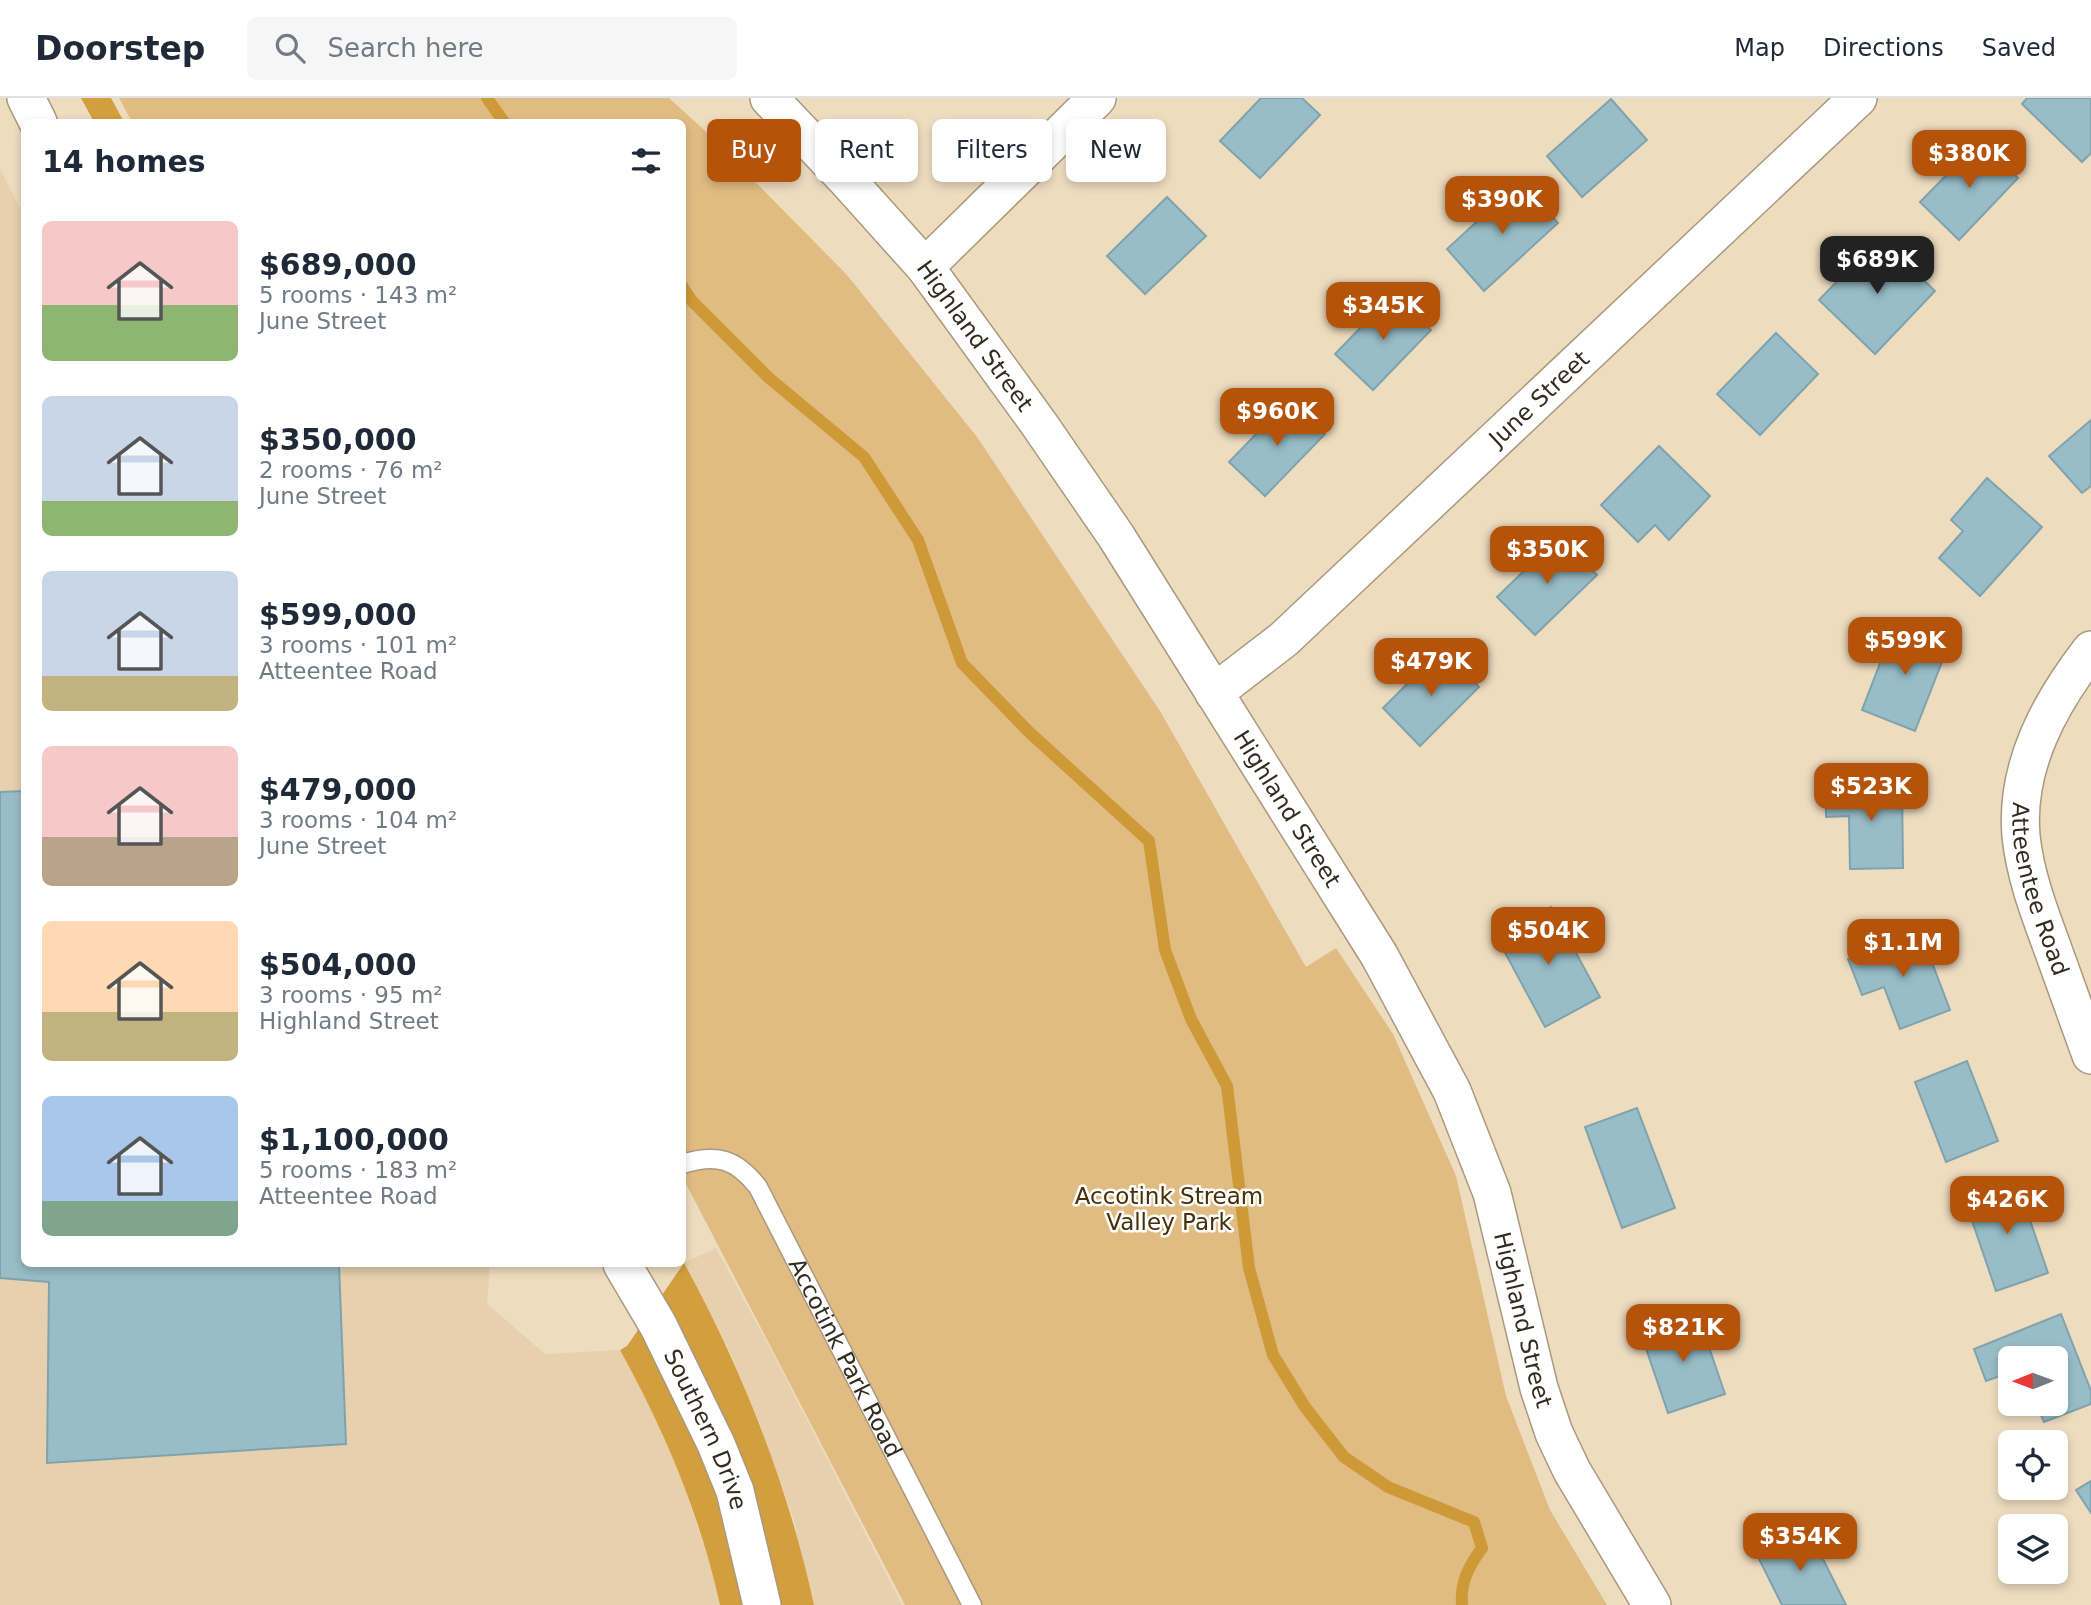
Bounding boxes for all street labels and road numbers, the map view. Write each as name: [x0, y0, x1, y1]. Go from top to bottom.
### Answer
street label: Highland Street: [912, 255, 1038, 416]
street label: June Street: [1482, 345, 1594, 453]
street label: Highland Street: [1228, 726, 1346, 892]
street label: Atteentee Road: [2007, 801, 2074, 979]
street label: Highland Street: [1489, 1229, 1558, 1411]
street label: Accotink Park Road: [784, 1254, 907, 1461]
street label: Southern Drive: [659, 1345, 752, 1512]

